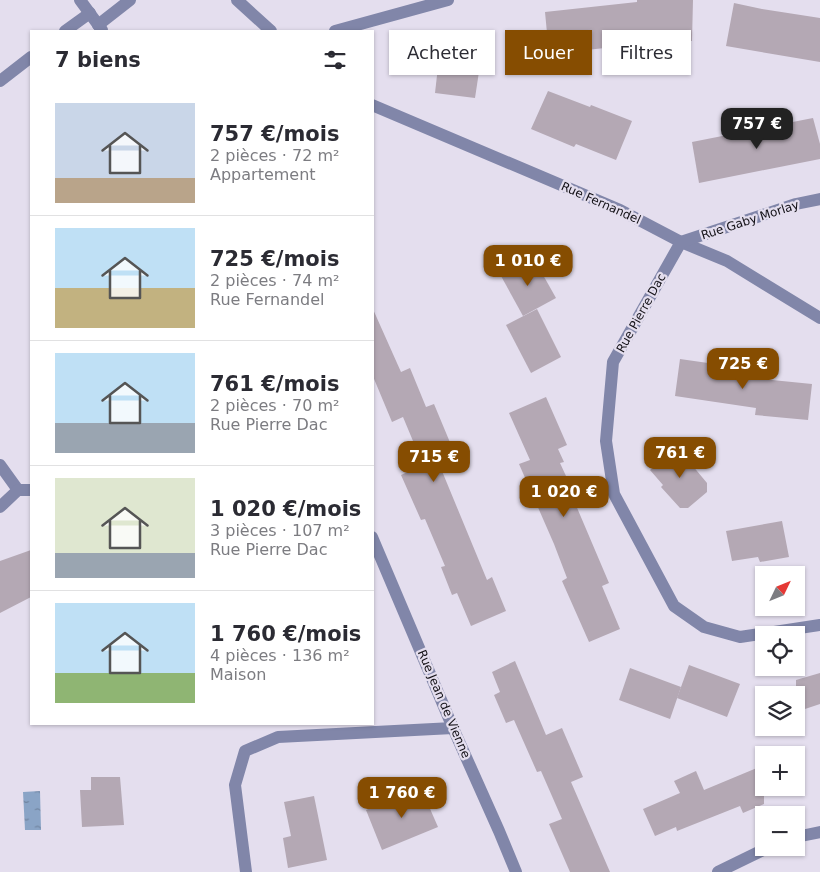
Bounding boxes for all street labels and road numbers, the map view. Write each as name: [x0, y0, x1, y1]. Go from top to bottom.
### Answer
street label: Rue Fernandel: [559, 179, 643, 227]
street label: Rue Gaby Morlay: [699, 198, 801, 242]
street label: Rue Pierre Dac: [614, 271, 668, 355]
street label: Rue Jean de Vienne: [415, 648, 473, 760]

